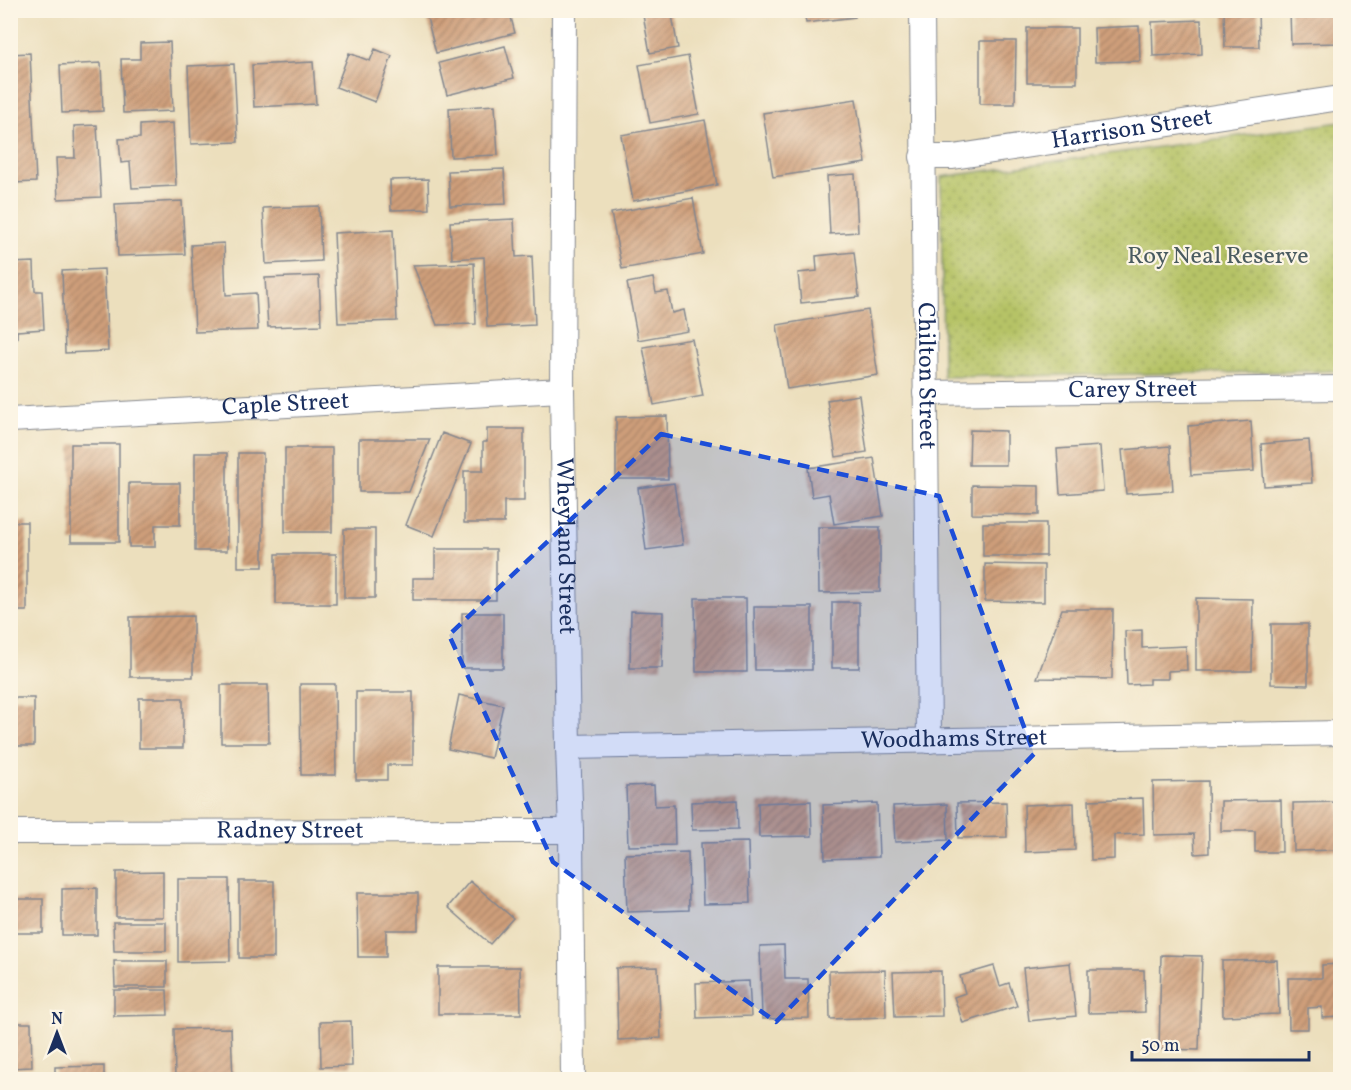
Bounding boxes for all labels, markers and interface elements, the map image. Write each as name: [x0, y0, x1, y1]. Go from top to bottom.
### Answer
street label: Harrison Street: [1049, 101, 1215, 159]
park label: Roy Neal Reserve: [1127, 240, 1309, 274]
street label: Chilton Street: [908, 302, 943, 450]
street label: Carey Street: [1068, 373, 1198, 408]
street label: Caple Street: [221, 385, 350, 425]
street label: Wheyland Street: [546, 457, 583, 635]
street label: Woodhams Street: [860, 721, 1048, 759]
street label: Radney Street: [216, 814, 364, 849]
north arrow: [27, 1003, 87, 1063]
text: N: [51, 1009, 63, 1031]
scale bar: [1132, 1024, 1309, 1062]
text: 50 m: [1141, 1034, 1180, 1059]

